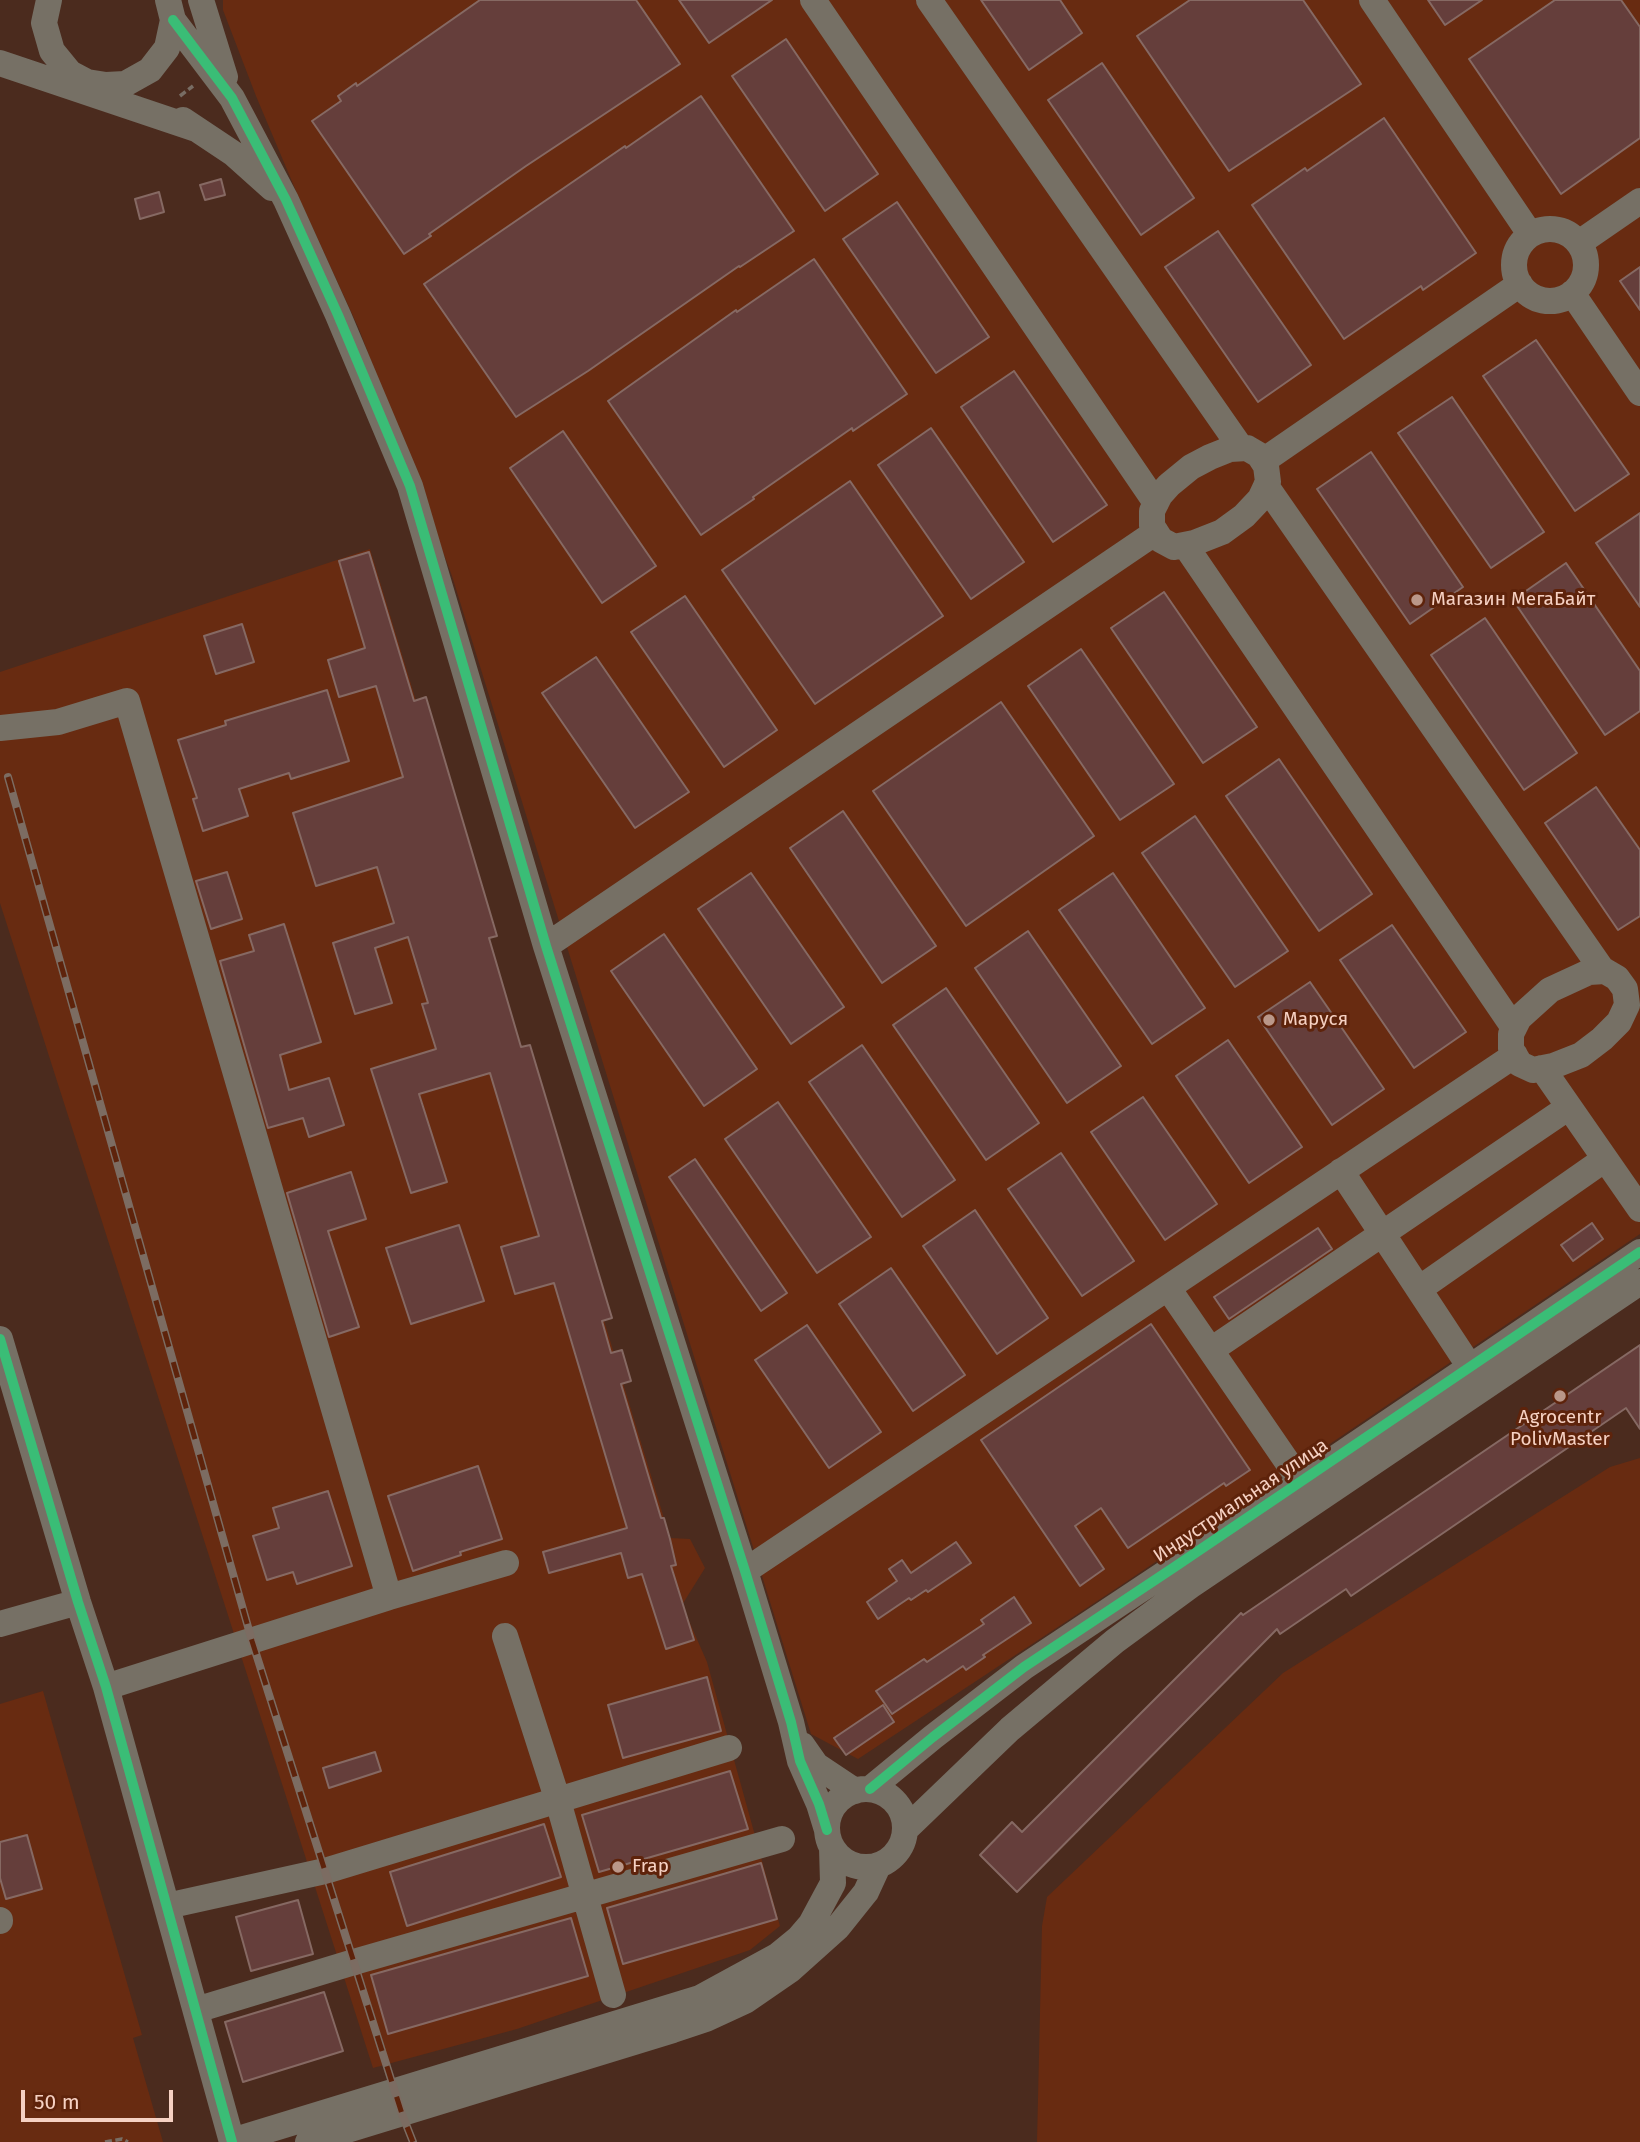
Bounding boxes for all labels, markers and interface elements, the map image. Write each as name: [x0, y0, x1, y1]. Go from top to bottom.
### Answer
place label: Магазин МегаБайт: [1431, 589, 1595, 611]
marker: Магазин МегаБайт: [1409, 592, 1425, 608]
place label: Маруся: [1283, 1009, 1348, 1031]
marker: Маруся: [1261, 1012, 1277, 1028]
marker: Agrocentr PolivMaster: [1552, 1388, 1568, 1404]
place label: Agrocentr PolivMaster: [1510, 1407, 1610, 1451]
street label: Индустриальная улица: [1149, 1434, 1333, 1568]
place label: Frap: [632, 1856, 669, 1878]
marker: Frap: [610, 1859, 626, 1875]
scale bar: [24, 2076, 177, 2120]
text: 50 m: [34, 2089, 80, 2115]

